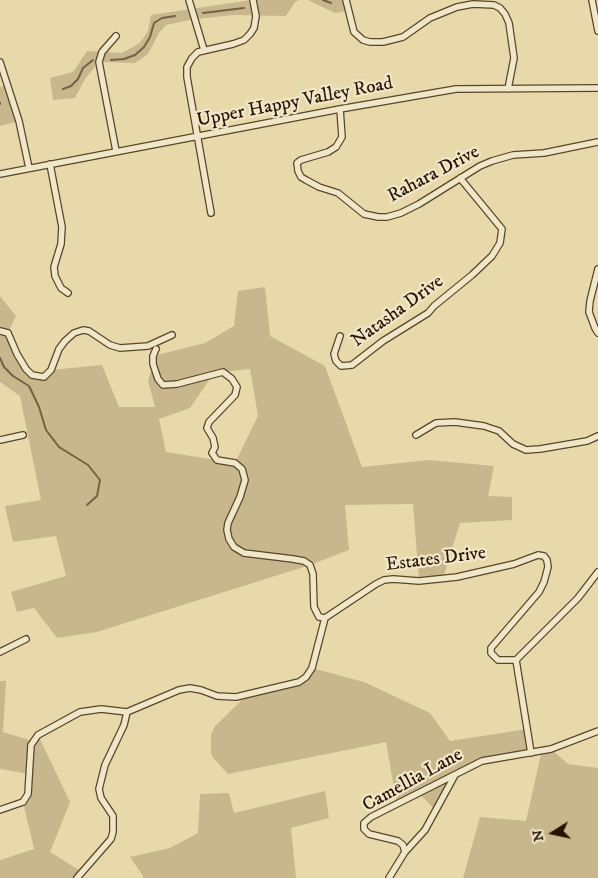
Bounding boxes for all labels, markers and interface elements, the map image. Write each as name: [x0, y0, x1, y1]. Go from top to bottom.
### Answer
street label: Upper Happy Valley Road: [195, 73, 395, 133]
street label: Rahara Drive: [384, 141, 484, 209]
street label: Natasha Drive: [348, 271, 448, 353]
street label: Estates Drive: [385, 543, 487, 577]
street label: Camellia Lane: [359, 744, 467, 818]
north arrow: [528, 808, 578, 858]
text: N: [528, 828, 548, 843]

